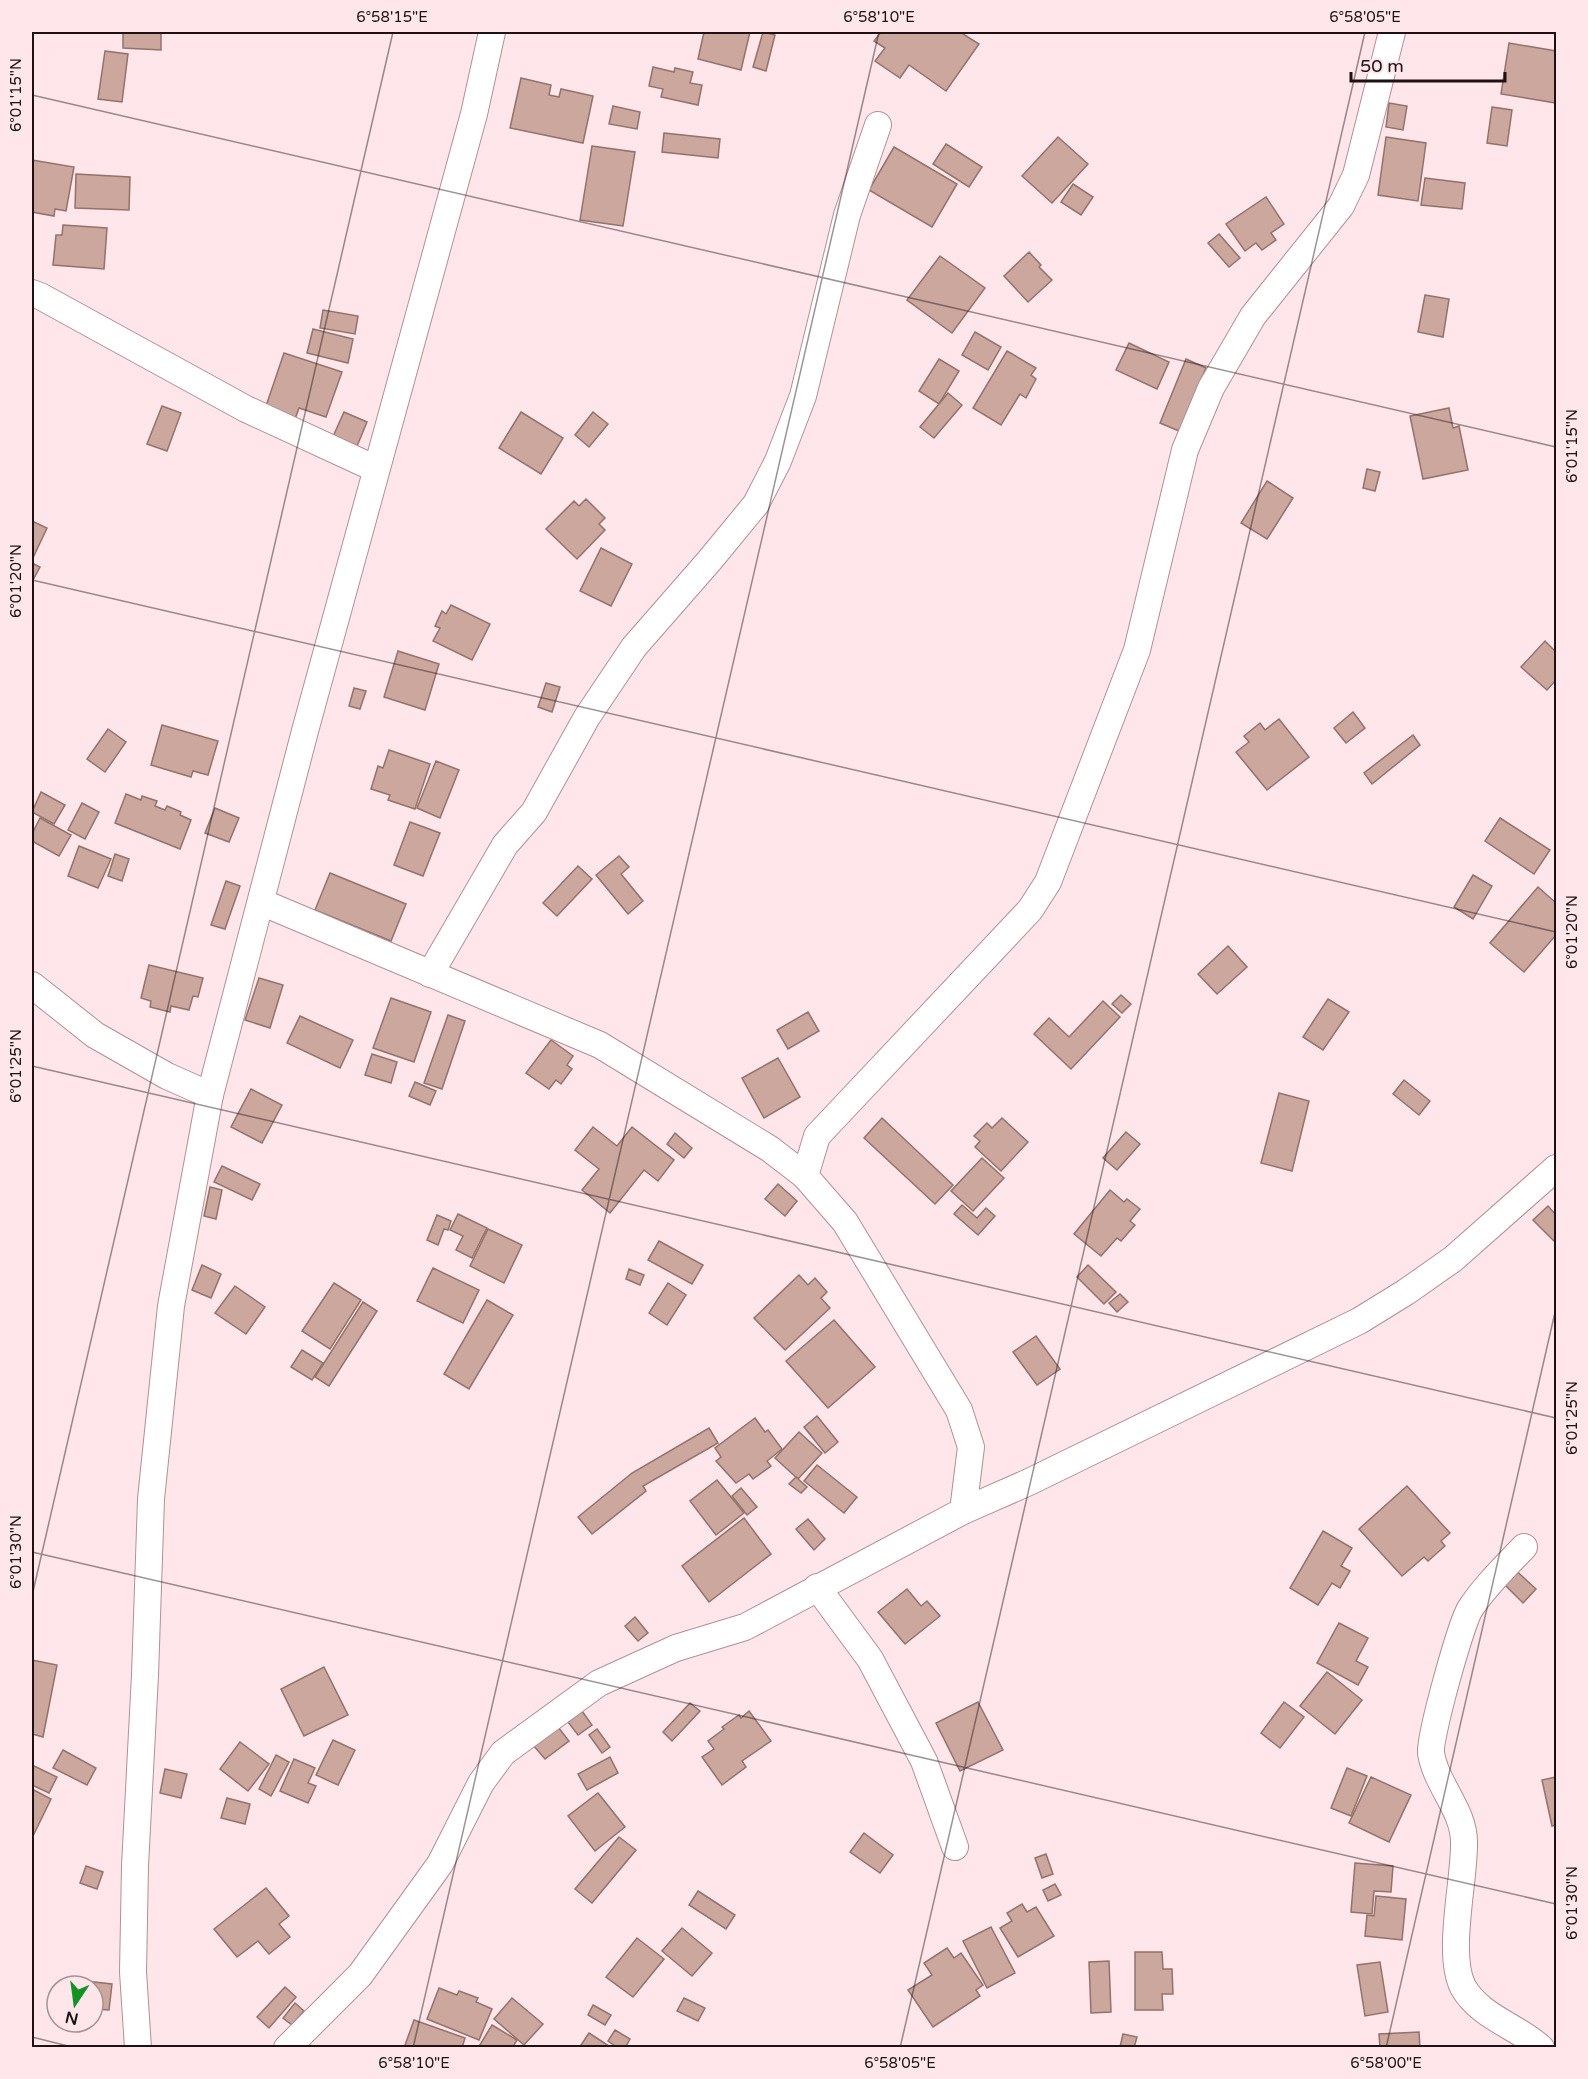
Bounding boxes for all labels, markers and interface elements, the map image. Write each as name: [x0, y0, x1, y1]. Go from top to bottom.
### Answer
text: 6°58'15"E: [356, 8, 428, 26]
text: 6°58'10"E: [843, 8, 915, 26]
text: 6°58'05"E: [1329, 8, 1401, 26]
scale bar: [1351, 45, 1506, 83]
text: 50 m: [1360, 55, 1404, 77]
text: 6°01'15"N: [7, 58, 25, 132]
text: 6°01'15"N: [1563, 409, 1581, 483]
text: 6°01'20"N: [7, 544, 25, 618]
text: 6°01'20"N: [1563, 895, 1581, 969]
text: 6°01'25"N: [7, 1029, 25, 1103]
text: 6°01'25"N: [1563, 1381, 1581, 1455]
text: 6°01'30"N: [7, 1515, 25, 1589]
text: 6°01'30"N: [1563, 1866, 1581, 1940]
north arrow: [45, 1974, 105, 2034]
text: N: [63, 2006, 80, 2029]
text: 6°58'10"E: [378, 2054, 450, 2072]
text: 6°58'05"E: [864, 2054, 936, 2072]
text: 6°58'00"E: [1350, 2054, 1422, 2072]

